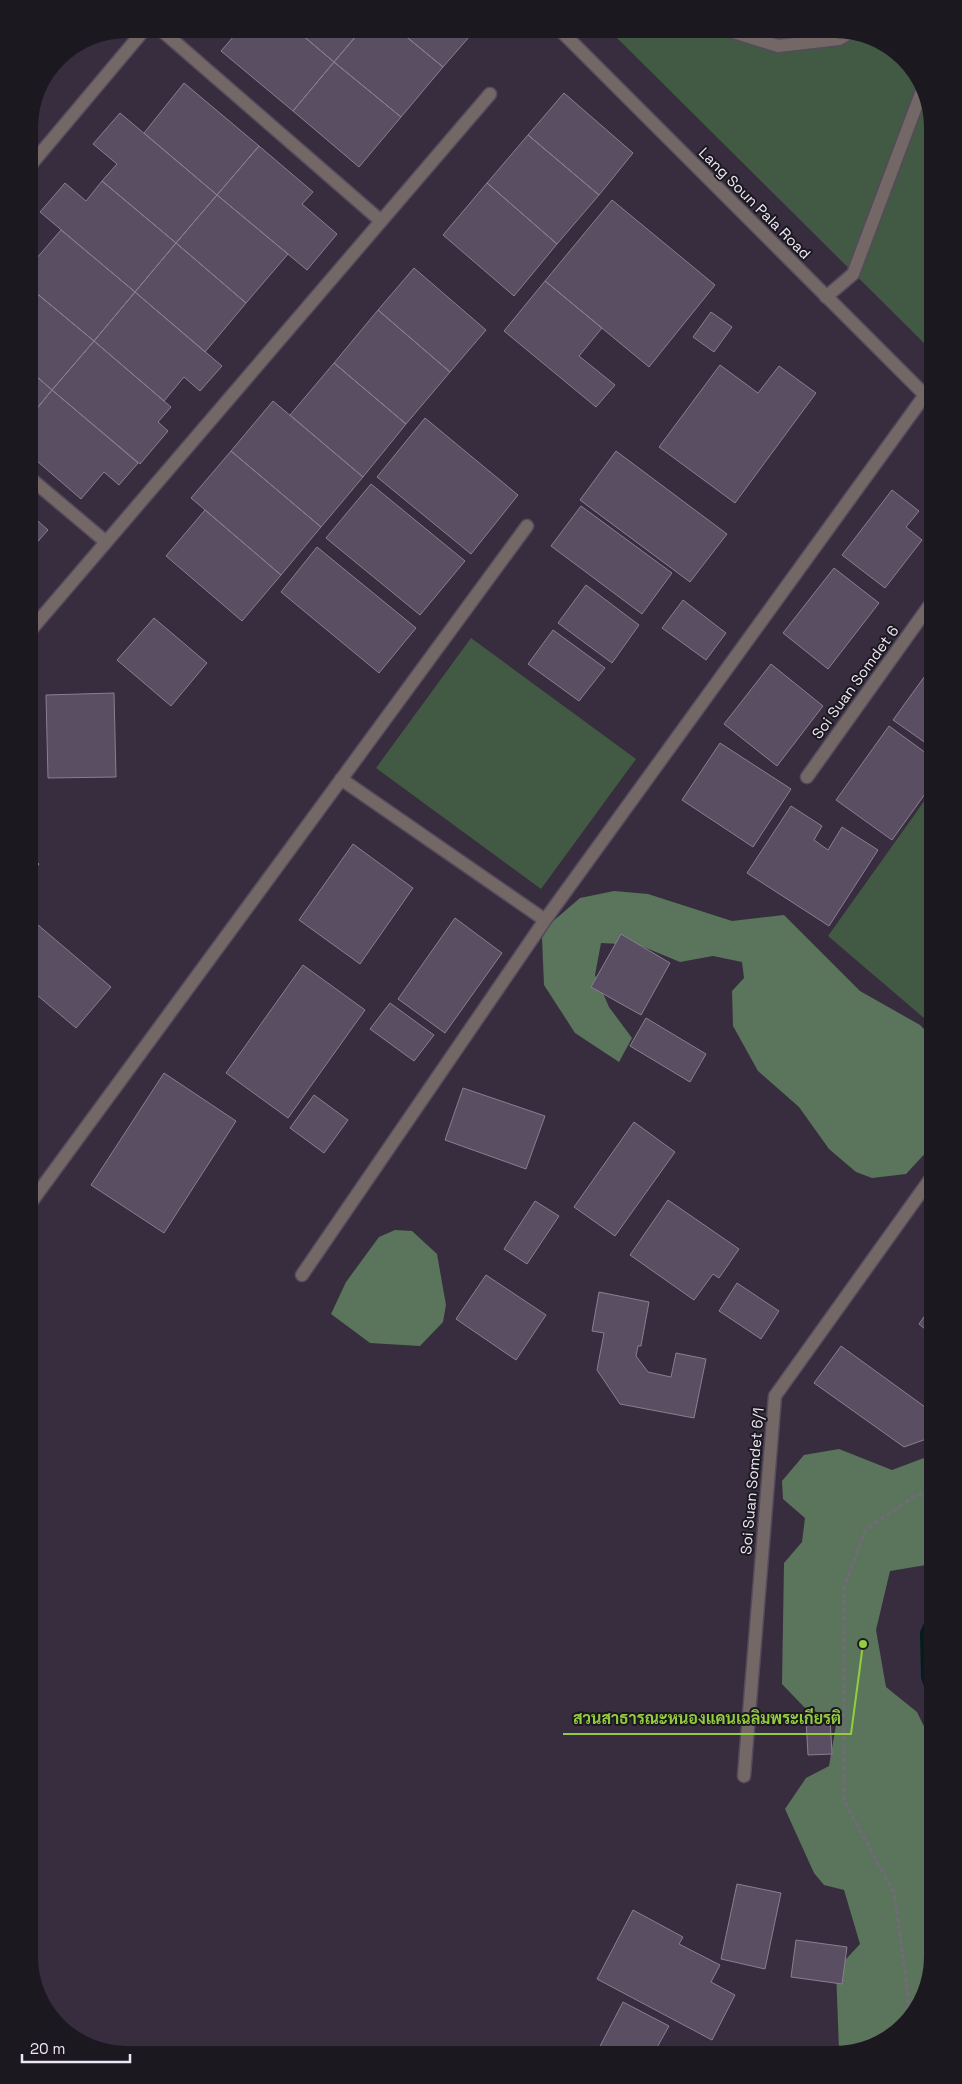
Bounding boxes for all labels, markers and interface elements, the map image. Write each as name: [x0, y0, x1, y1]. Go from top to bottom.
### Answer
street label: Lang Soun Pala Road: [695, 143, 815, 263]
street label: Soi Suan Somdet 6: [807, 622, 903, 742]
street label: Soi Suan Somdet 6/1: [736, 1407, 768, 1555]
callout: สวนสาธารณะหนองแคนเฉลิมพระเกียรติ: [563, 1703, 851, 1734]
text: สวนสาธารณะหนองแคนเฉลิมพระเกียรติ: [573, 1708, 841, 1729]
scale bar: [22, 2032, 130, 2064]
text: 20 m: [30, 2039, 65, 2058]

